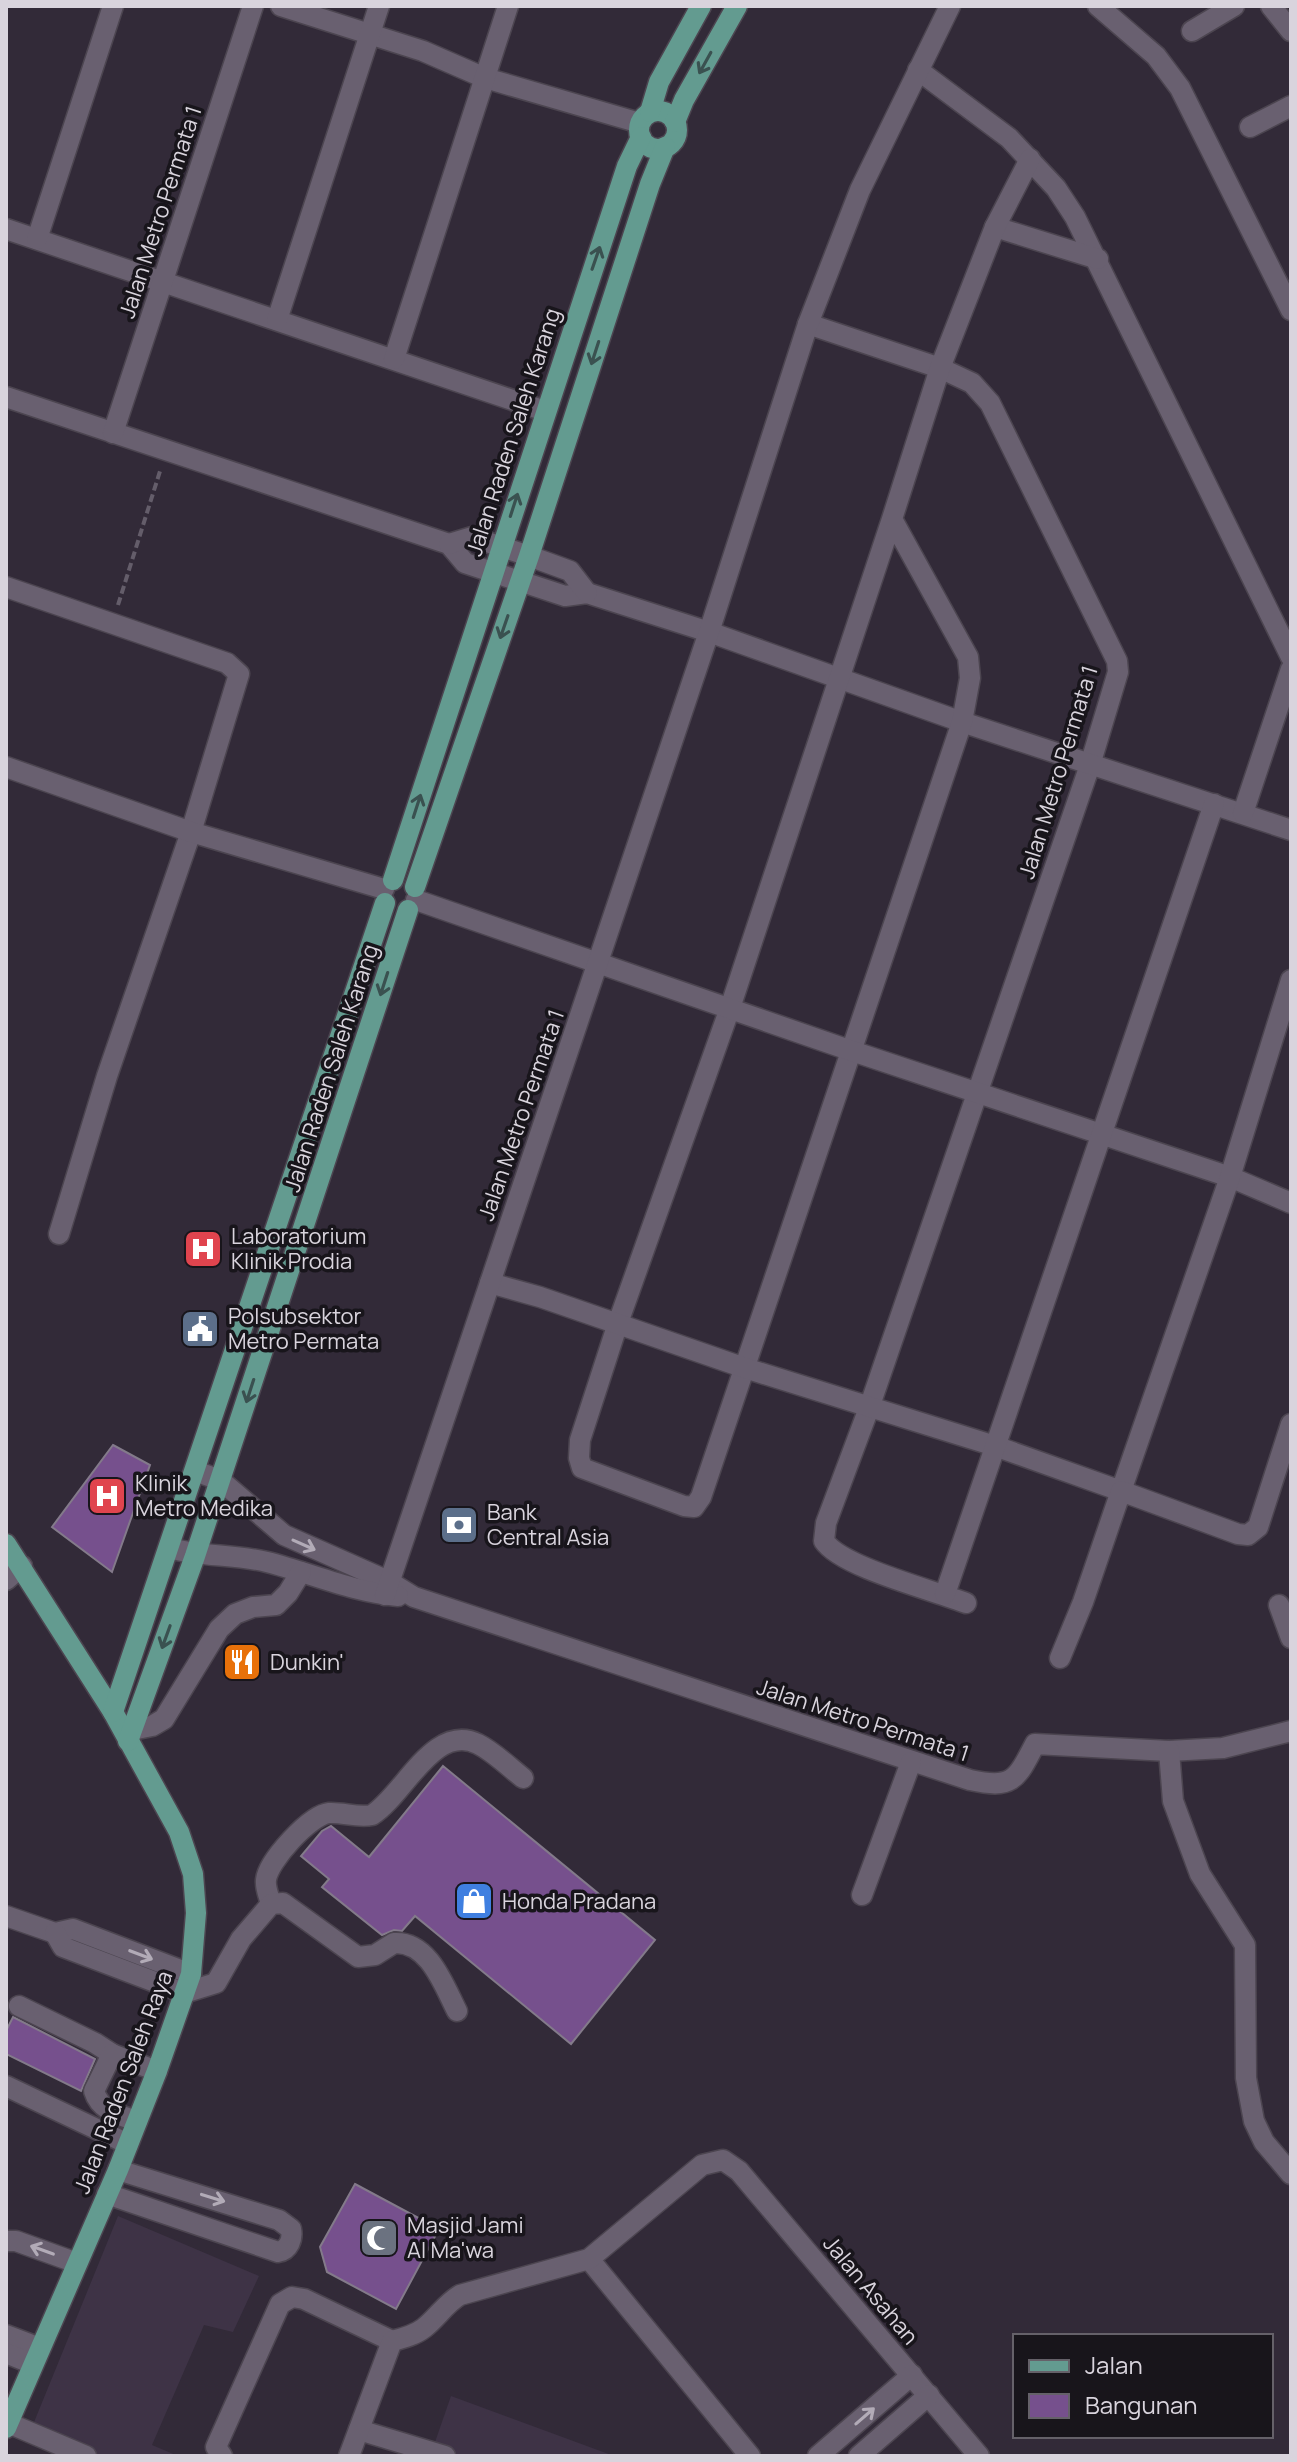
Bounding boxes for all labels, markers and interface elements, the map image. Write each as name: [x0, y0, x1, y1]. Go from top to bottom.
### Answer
one-way arrow: [696, 51, 712, 75]
street label: Jalan Metro Permata 1: [112, 102, 208, 322]
one-way arrow: [590, 246, 605, 271]
street label: Jalan Raden Saleh Karang: [459, 304, 567, 560]
one-way arrow: [586, 341, 601, 366]
one-way arrow: [508, 493, 523, 518]
one-way arrow: [496, 614, 511, 639]
street label: Jalan Metro Permata 1: [1011, 662, 1105, 882]
one-way arrow: [410, 793, 425, 818]
street label: Jalan Raden Saleh Karang: [277, 940, 385, 1196]
one-way arrow: [375, 971, 390, 996]
street label: Jalan Metro Permata 1: [471, 1005, 571, 1225]
place label: Laboratorium Klinik Prodia: [231, 1221, 366, 1276]
hospital icon: Laboratorium Klinik Prodia: [182, 1228, 224, 1270]
place label: Polsubsektor Metro Permata: [228, 1301, 379, 1356]
public building icon: Polsubsektor Metro Permata: [179, 1308, 221, 1350]
one-way arrow: [241, 1378, 256, 1403]
place label: Klinik Metro Medika: [135, 1468, 273, 1523]
hospital icon: Klinik Metro Medika: [86, 1475, 128, 1517]
place label: Bank Central Asia: [487, 1497, 609, 1552]
bank icon: Bank Central Asia: [438, 1504, 480, 1546]
one-way arrow: [292, 1538, 316, 1553]
one-way arrow: [158, 1624, 172, 1649]
restaurant icon: Dunkin': [221, 1641, 263, 1683]
place label: Dunkin': [270, 1647, 344, 1677]
street label: Jalan Metro Permata 1: [753, 1672, 973, 1768]
shop icon: Honda Pradana: [453, 1880, 495, 1922]
place label: Honda Pradana: [502, 1886, 656, 1916]
one-way arrow: [128, 1949, 153, 1963]
street label: Jalan Raden Saleh Raya: [67, 1966, 179, 2198]
one-way arrow: [200, 2191, 226, 2206]
place label: Masjid Jami Al Ma'wa: [407, 2210, 524, 2265]
mosque icon: Masjid Jami Al Ma'wa: [358, 2217, 400, 2259]
street label: Jalan Asahan: [817, 2229, 925, 2351]
one-way arrow: [30, 2242, 55, 2256]
legend: [1013, 2334, 1273, 2438]
text: Jalan: [1085, 2348, 1143, 2381]
text: Bangunan: [1085, 2388, 1198, 2421]
one-way arrow: [855, 2407, 875, 2425]

